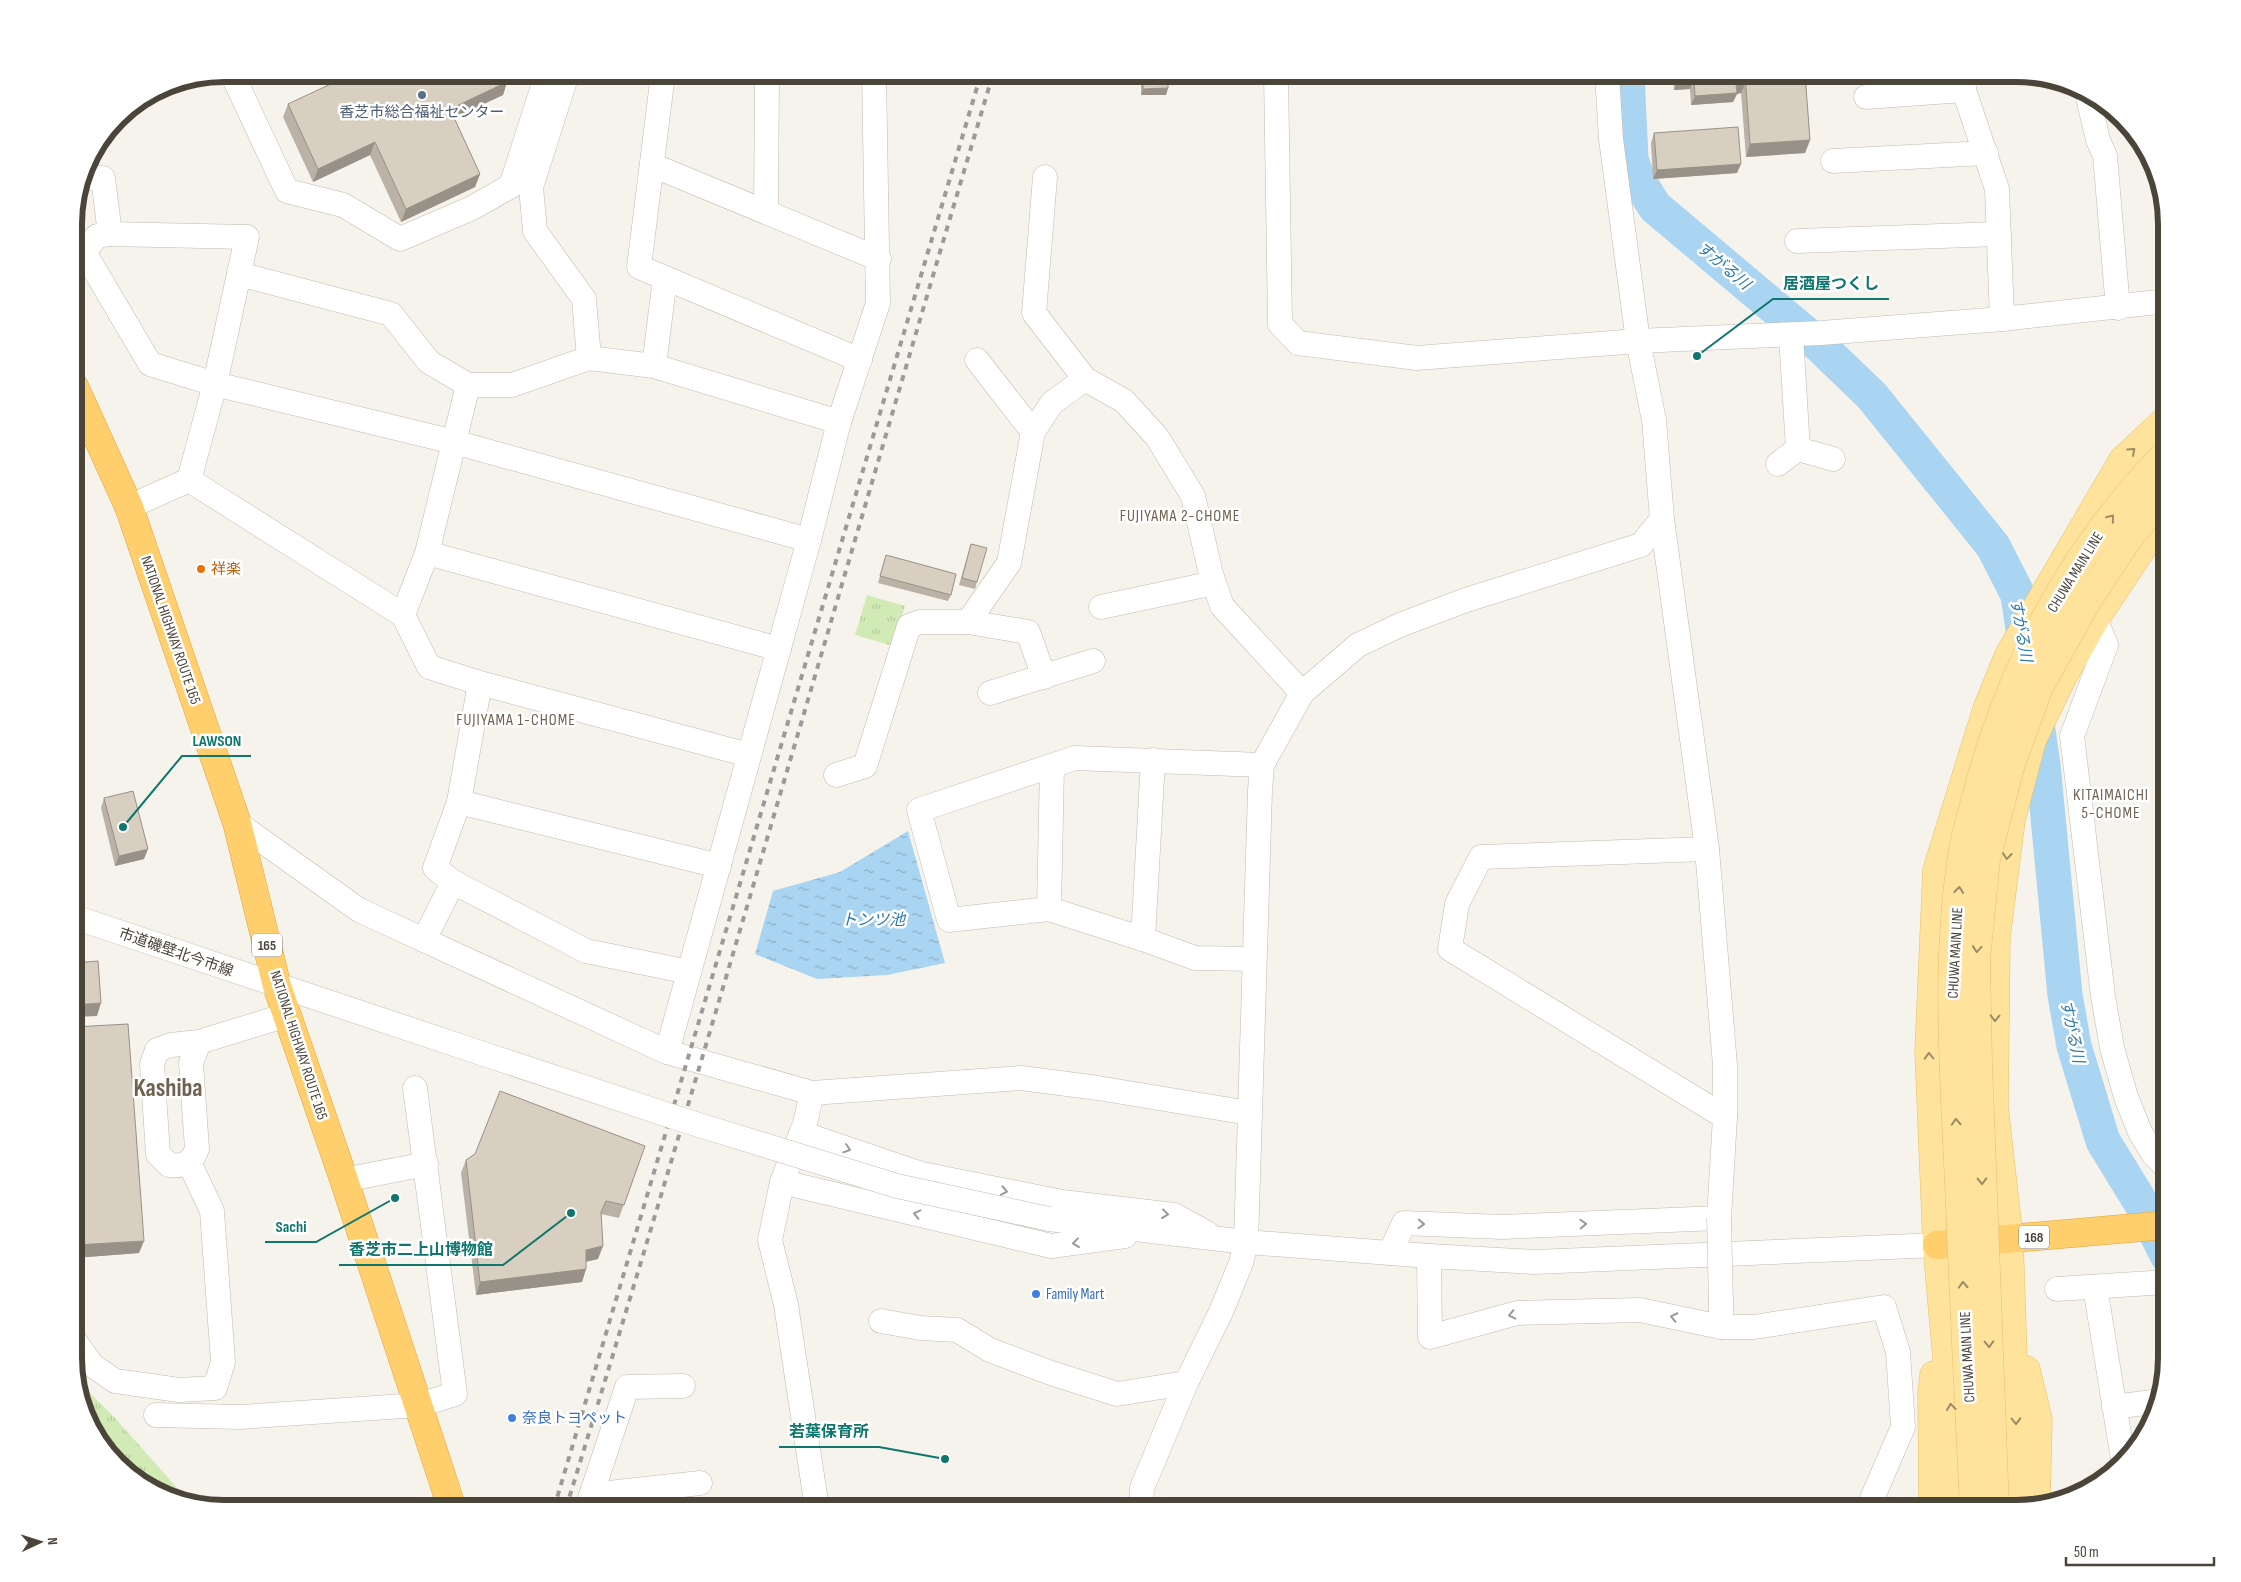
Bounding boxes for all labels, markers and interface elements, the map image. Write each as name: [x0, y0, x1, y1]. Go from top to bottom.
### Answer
marker: 香芝市総合福祉センター: [416, 89, 428, 101]
place label: 香芝市総合福祉センター: [339, 103, 505, 122]
water label: すがる川: [1692, 238, 1755, 295]
callout: 居酒屋つくし: [1773, 268, 1889, 299]
text: 居酒屋つくし: [1783, 275, 1879, 294]
one-way arrow: [2126, 448, 2135, 457]
district label: FUJIYAMA 2-CHOME: [1120, 507, 1240, 526]
one-way arrow: [2105, 515, 2113, 524]
street label: CHUWA MAIN LINE: [2043, 528, 2108, 616]
street label: NATIONAL HIGHWAY ROUTE 165: [136, 553, 205, 707]
place label: 祥楽: [211, 560, 241, 579]
marker: 祥楽: [195, 563, 207, 575]
water label: すがる川: [2006, 597, 2036, 665]
district label: FUJIYAMA 1-CHOME: [456, 711, 576, 730]
callout: LAWSON: [182, 725, 251, 756]
text: LAWSON: [193, 732, 241, 751]
district label: KITAIMAICHI 5-CHOME: [2073, 786, 2149, 823]
one-way arrow: [2002, 852, 2012, 861]
one-way arrow: [1953, 886, 1964, 894]
street label: CHUWA MAIN LINE: [1944, 907, 1967, 999]
water label: トンツ池: [841, 911, 907, 930]
street label: 市道磯壁北今市線: [116, 924, 236, 981]
road number: 165: [252, 934, 282, 956]
one-way arrow: [1972, 945, 1983, 953]
street label: NATIONAL HIGHWAY ROUTE 165: [265, 968, 332, 1122]
water label: すがる川: [2056, 998, 2088, 1067]
one-way arrow: [1990, 1014, 2000, 1022]
one-way arrow: [1924, 1052, 1934, 1060]
district label: Kashiba: [133, 1073, 203, 1104]
one-way arrow: [1951, 1118, 1961, 1126]
one-way arrow: [843, 1143, 851, 1153]
one-way arrow: [1977, 1178, 1988, 1186]
one-way arrow: [1000, 1185, 1009, 1195]
one-way arrow: [1161, 1208, 1169, 1219]
one-way arrow: [913, 1209, 922, 1220]
callout: Sachi: [265, 1211, 316, 1242]
text: Sachi: [276, 1218, 306, 1237]
one-way arrow: [1579, 1218, 1587, 1229]
one-way arrow: [1417, 1219, 1425, 1229]
road number: 168: [2019, 1226, 2049, 1248]
callout: 香芝市二上山博物館: [339, 1234, 503, 1265]
one-way arrow: [1071, 1237, 1079, 1248]
text: 香芝市二上山博物館: [349, 1240, 493, 1260]
one-way arrow: [1958, 1280, 1969, 1288]
place label: Family Mart: [1046, 1285, 1105, 1304]
marker: Family Mart: [1030, 1288, 1042, 1300]
one-way arrow: [1508, 1309, 1517, 1320]
street label: CHUWA MAIN LINE: [1956, 1311, 1979, 1403]
one-way arrow: [1669, 1312, 1678, 1323]
one-way arrow: [1983, 1340, 1994, 1348]
one-way arrow: [1946, 1403, 1957, 1411]
place label: 奈良トヨペット: [522, 1409, 627, 1428]
marker: 奈良トヨペット: [506, 1412, 518, 1424]
callout: 若葉保育所: [779, 1416, 879, 1447]
one-way arrow: [2011, 1418, 2021, 1426]
text: 若葉保育所: [789, 1423, 869, 1442]
north arrow: [15, 1517, 65, 1567]
scale bar: [2066, 1534, 2214, 1566]
text: N: [44, 1537, 61, 1545]
text: 50 m: [2074, 1543, 2099, 1562]

